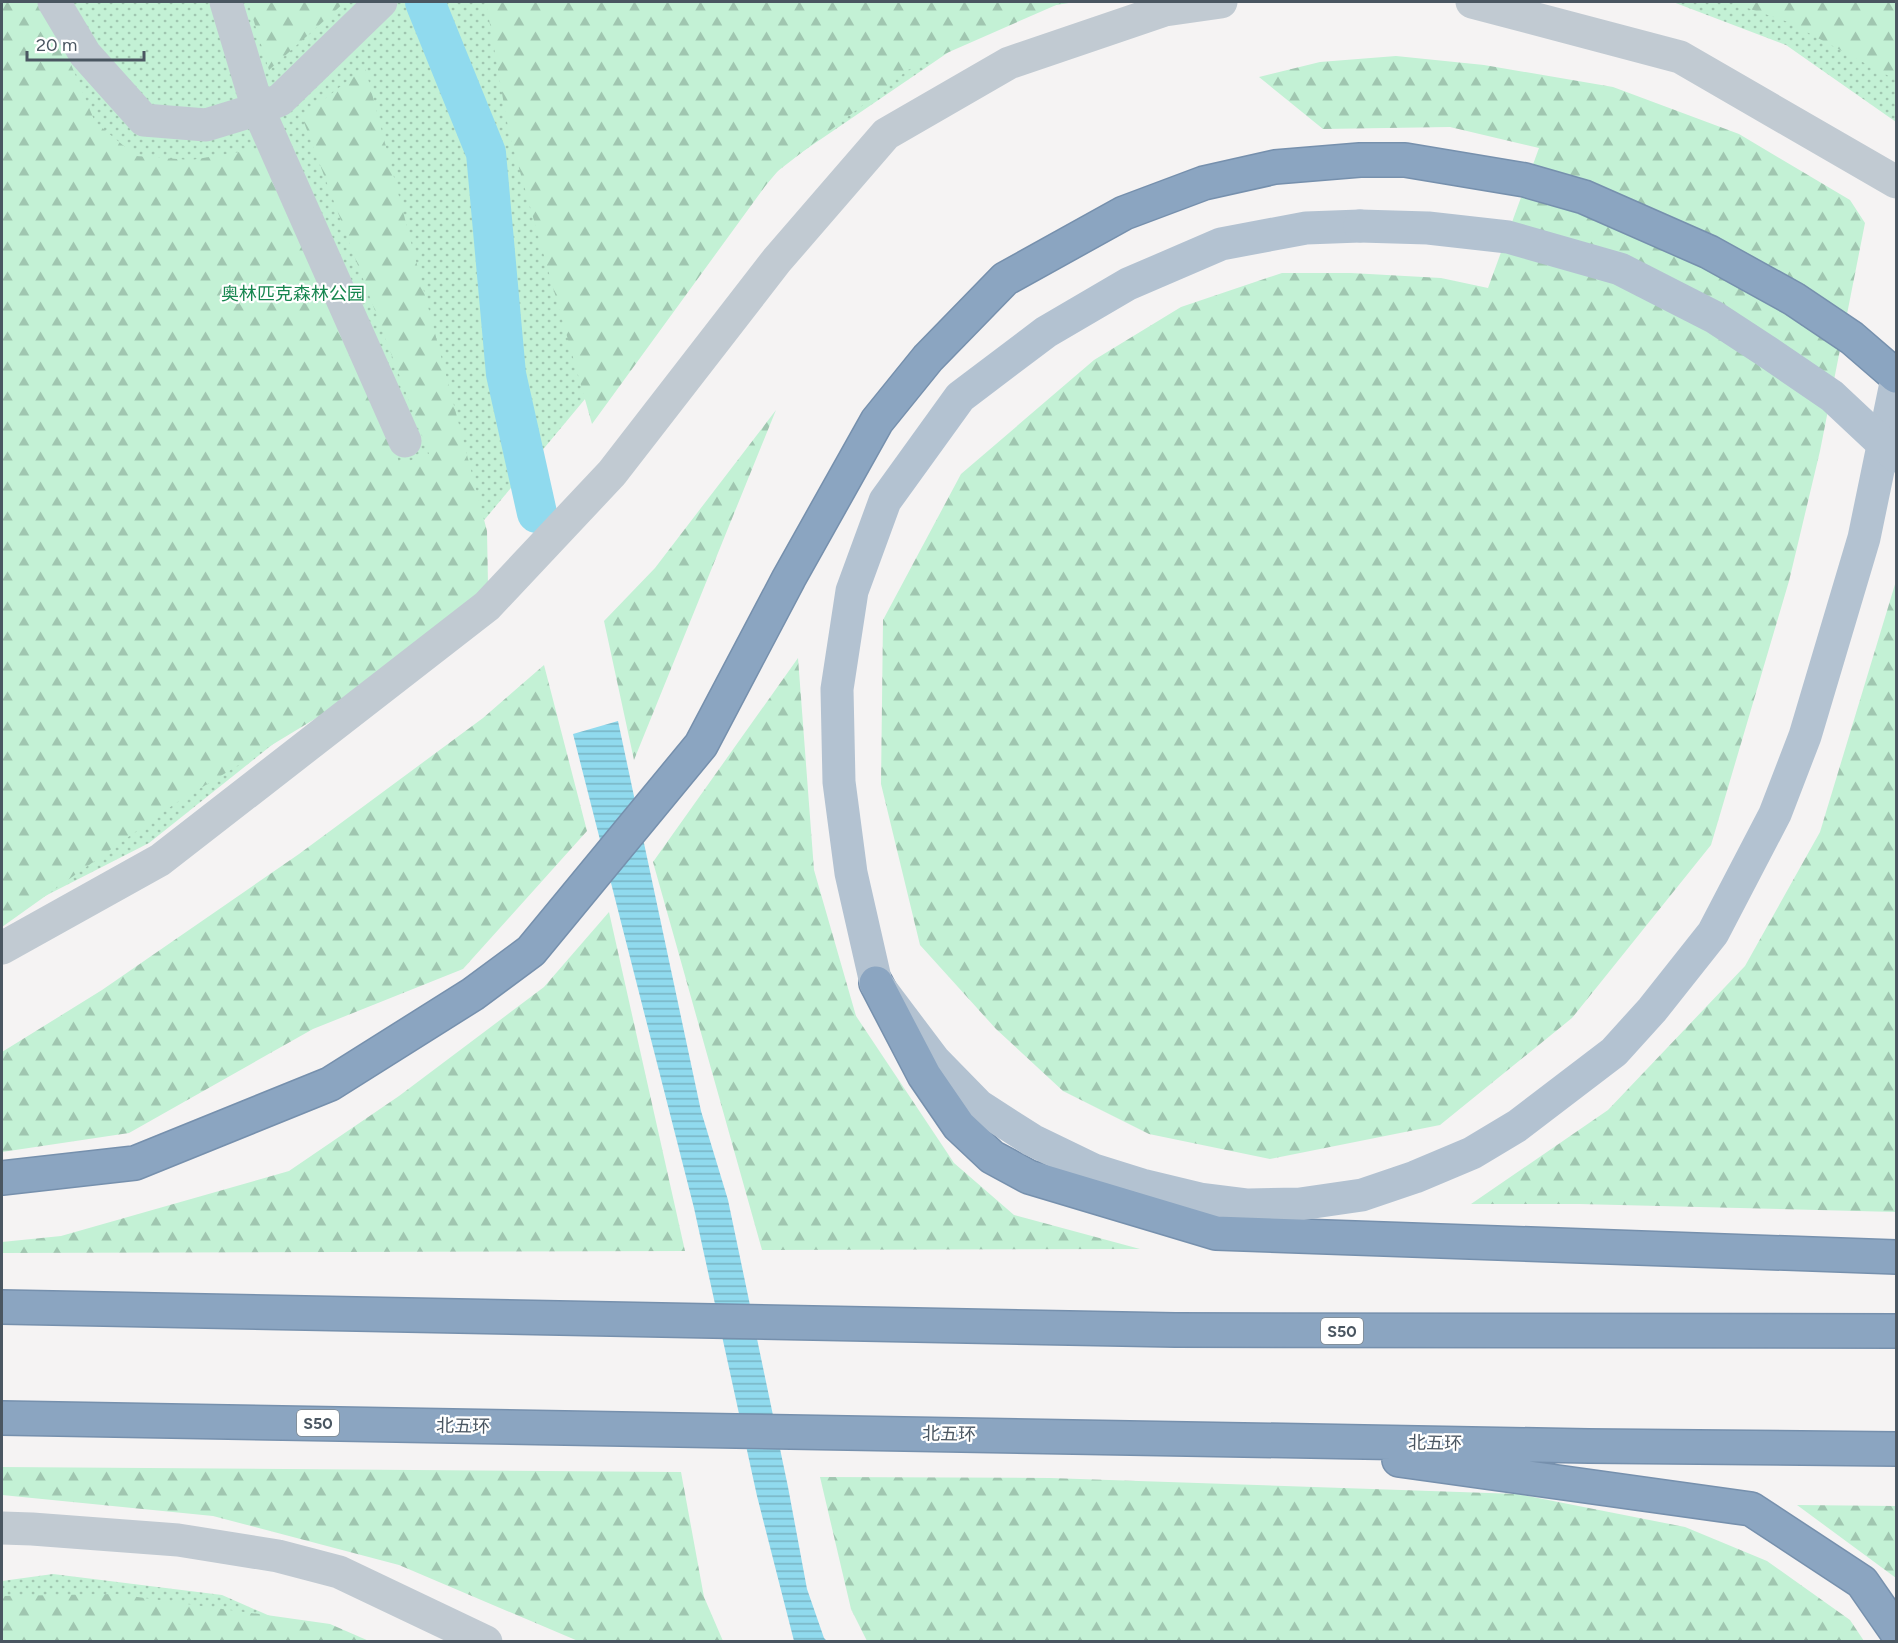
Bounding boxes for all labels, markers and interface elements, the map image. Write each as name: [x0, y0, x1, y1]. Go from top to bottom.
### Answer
scale bar: [27, 24, 144, 62]
text: 20 m: [36, 34, 77, 56]
park label: 奥林匹克森林公园: [221, 283, 365, 305]
road number: S50: [1321, 1318, 1363, 1344]
road number: S50: [297, 1410, 339, 1436]
street label: 北五环: [436, 1415, 490, 1437]
street label: 北五环: [922, 1423, 976, 1445]
street label: 北五环: [1408, 1432, 1462, 1454]

